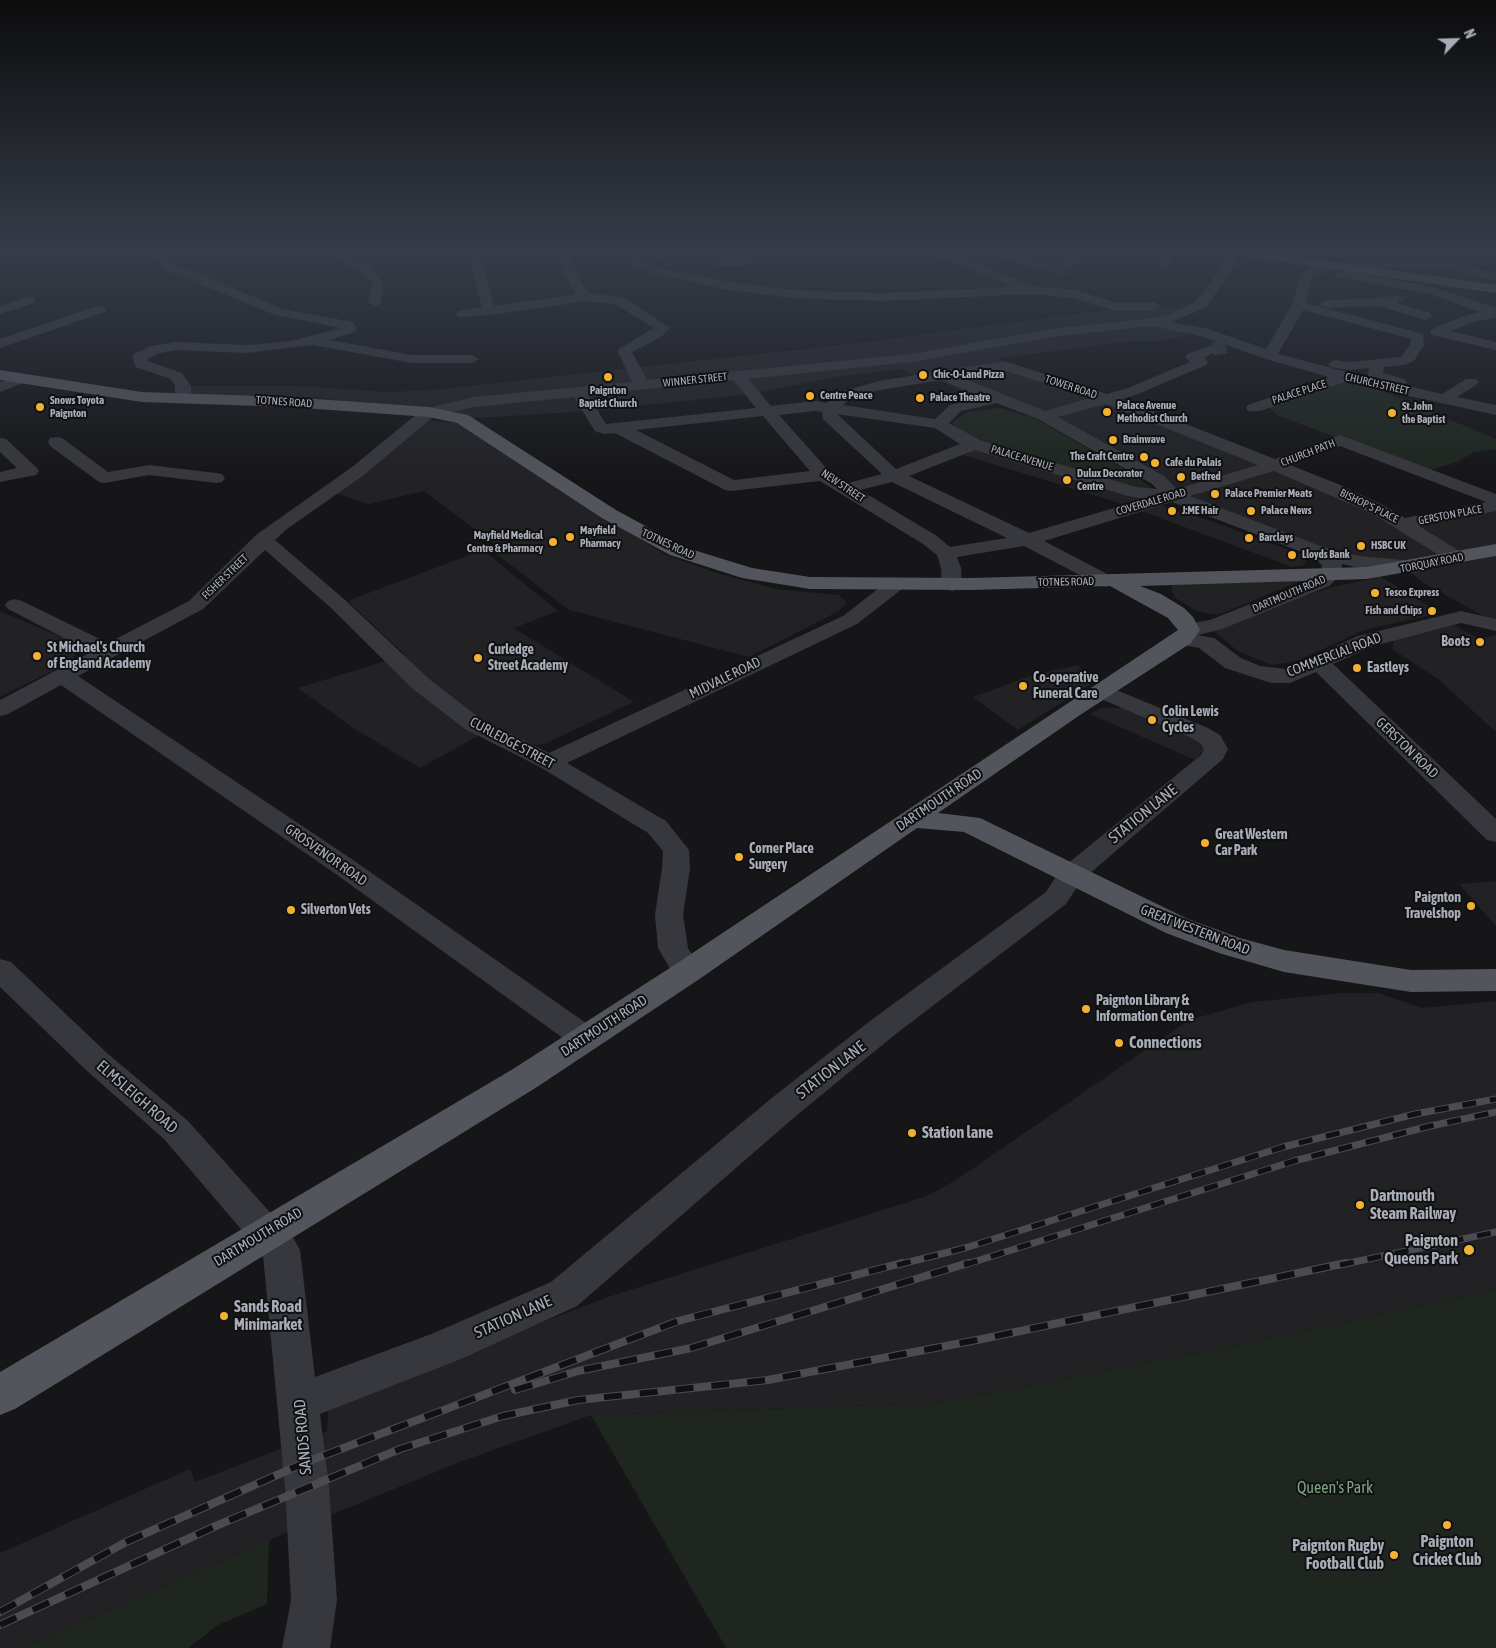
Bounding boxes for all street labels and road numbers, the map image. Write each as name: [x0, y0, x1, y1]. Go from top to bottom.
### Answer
street label: WINNER STREET: [662, 370, 728, 390]
street label: CHURCH STREET: [1344, 370, 1410, 398]
street label: TOWER ROAD: [1043, 372, 1099, 402]
street label: PALACE PLACE: [1270, 377, 1328, 407]
street label: TOTNES ROAD: [255, 393, 313, 411]
street label: CHURCH PATH: [1279, 437, 1337, 469]
street label: PALACE AVENUE: [989, 442, 1055, 474]
street label: NEW STREET: [819, 467, 867, 505]
street label: COVERDALE ROAD: [1115, 486, 1187, 518]
street label: BISHOP'S PLACE: [1338, 486, 1400, 526]
street label: GERSTON PLACE: [1417, 502, 1483, 528]
street label: TOTNES ROAD: [640, 526, 696, 562]
street label: TORQUAY ROAD: [1399, 550, 1465, 576]
street label: FISHER STREET: [199, 552, 251, 602]
street label: DARTMOUTH ROAD: [1250, 573, 1328, 615]
street label: TOTNES ROAD: [1038, 575, 1094, 589]
street label: COMMERCIAL ROAD: [1285, 629, 1383, 681]
street label: MIDVALE ROAD: [687, 654, 763, 702]
street label: CURLEDGE STREET: [467, 714, 557, 772]
street label: GERSTON ROAD: [1372, 714, 1442, 782]
street label: DARTMOUTH ROAD: [893, 765, 985, 835]
street label: STATION LANE: [1105, 781, 1181, 847]
street label: GROSVENOR ROAD: [282, 821, 370, 889]
street label: GREAT WESTERN ROAD: [1138, 901, 1252, 959]
street label: DARTMOUTH ROAD: [558, 992, 650, 1060]
street label: STATION LANE: [793, 1037, 869, 1103]
street label: ELMSLEIGH ROAD: [92, 1056, 182, 1138]
street label: DARTMOUTH ROAD: [211, 1204, 305, 1270]
street label: STATION LANE: [471, 1291, 555, 1343]
street label: SANDS ROAD: [290, 1398, 316, 1476]

